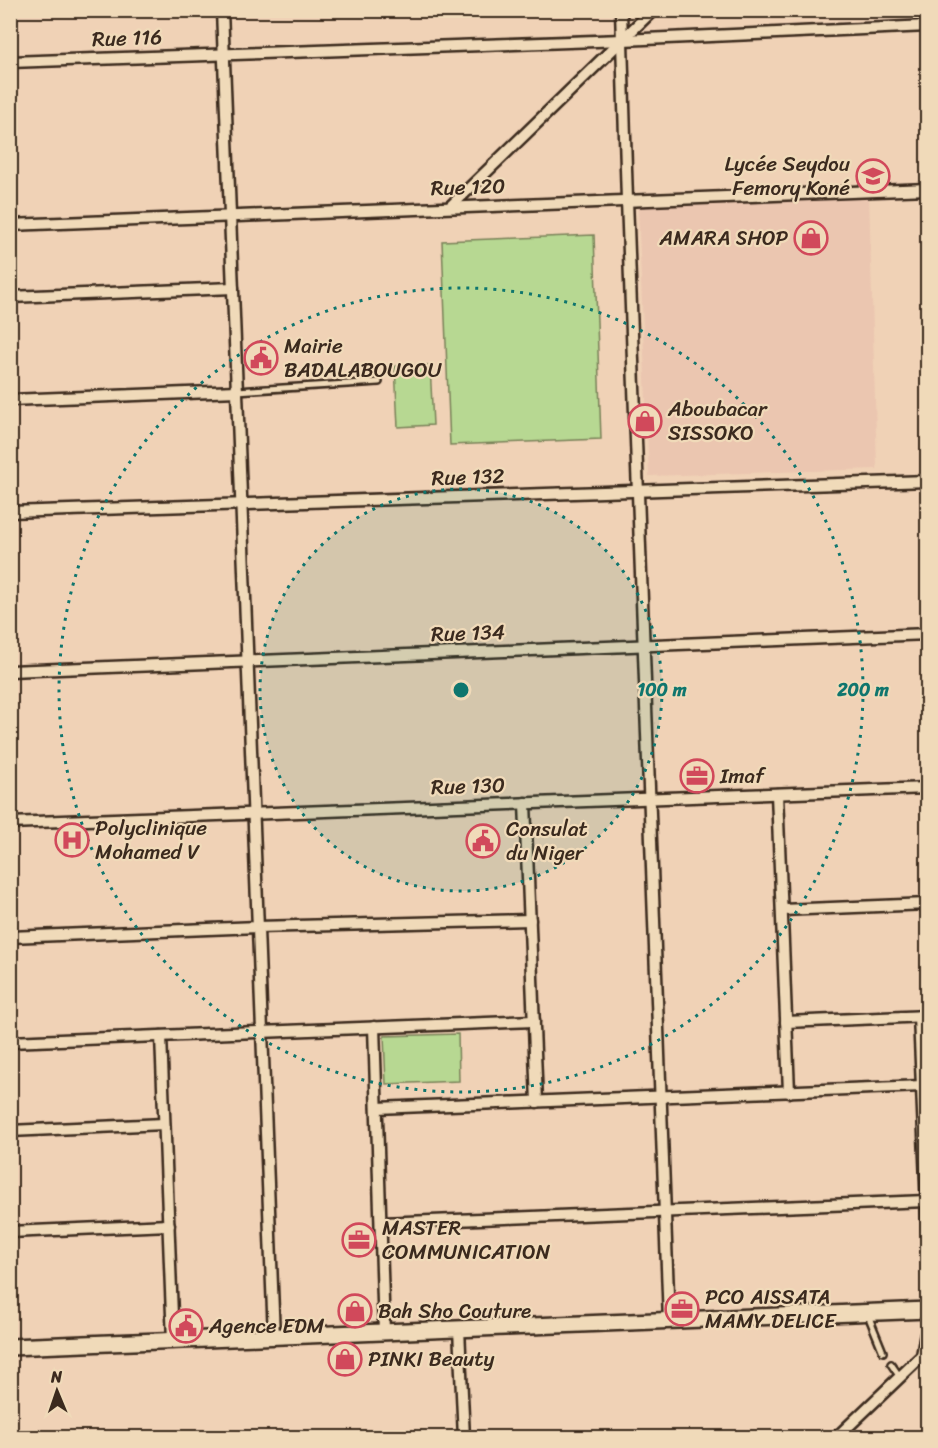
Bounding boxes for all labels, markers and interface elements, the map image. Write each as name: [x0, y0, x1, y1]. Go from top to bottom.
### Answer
street label: Rue 116: [91, 18, 163, 58]
place label: Lycée Seydou Femory Koné: [724, 145, 851, 207]
school or university icon: Lycée Seydou Femory Koné: [855, 158, 891, 194]
street label: Rue 120: [430, 167, 506, 207]
place label: AMARA SHOP: [659, 219, 789, 257]
shop icon: AMARA SHOP: [793, 220, 829, 256]
place label: Mairie BADALABOUGOU: [284, 327, 443, 389]
public building icon: Mairie BADALABOUGOU: [243, 340, 279, 376]
place label: Aboubacar SISSOKO: [667, 390, 768, 452]
shop icon: Aboubacar SISSOKO: [627, 403, 663, 439]
street label: Rue 132: [431, 457, 505, 497]
street label: Rue 134: [430, 613, 506, 653]
text: 100 m: [638, 674, 687, 706]
text: 200 m: [836, 674, 889, 706]
centre of rings: [451, 680, 471, 700]
place label: Imaf: [719, 757, 767, 795]
office icon: Imaf: [679, 758, 715, 794]
street label: Rue 130: [430, 766, 506, 806]
place label: Polyclinique Mohamed V: [95, 809, 207, 871]
place label: Consulat du Niger: [506, 810, 588, 872]
hospital icon: Polyclinique Mohamed V: [54, 822, 90, 858]
public building icon: Consulat du Niger: [465, 823, 501, 859]
place label: MASTER COMMUNICATION: [382, 1209, 551, 1271]
office icon: MASTER COMMUNICATION: [341, 1222, 377, 1258]
place label: PCO AISSATA MAMY DELICE: [705, 1278, 837, 1340]
office icon: PCO AISSATA MAMY DELICE: [664, 1291, 700, 1327]
place label: Bah Sho Couture: [378, 1292, 531, 1330]
shop icon: Bah Sho Couture: [337, 1293, 373, 1329]
place label: Agence EDM: [208, 1307, 324, 1345]
public building icon: Agence EDM: [168, 1308, 204, 1344]
place label: PINKI Beauty: [368, 1340, 494, 1378]
shop icon: PINKI Beauty: [327, 1341, 363, 1377]
north arrow: [27, 1361, 87, 1421]
text: N: [49, 1362, 63, 1391]

